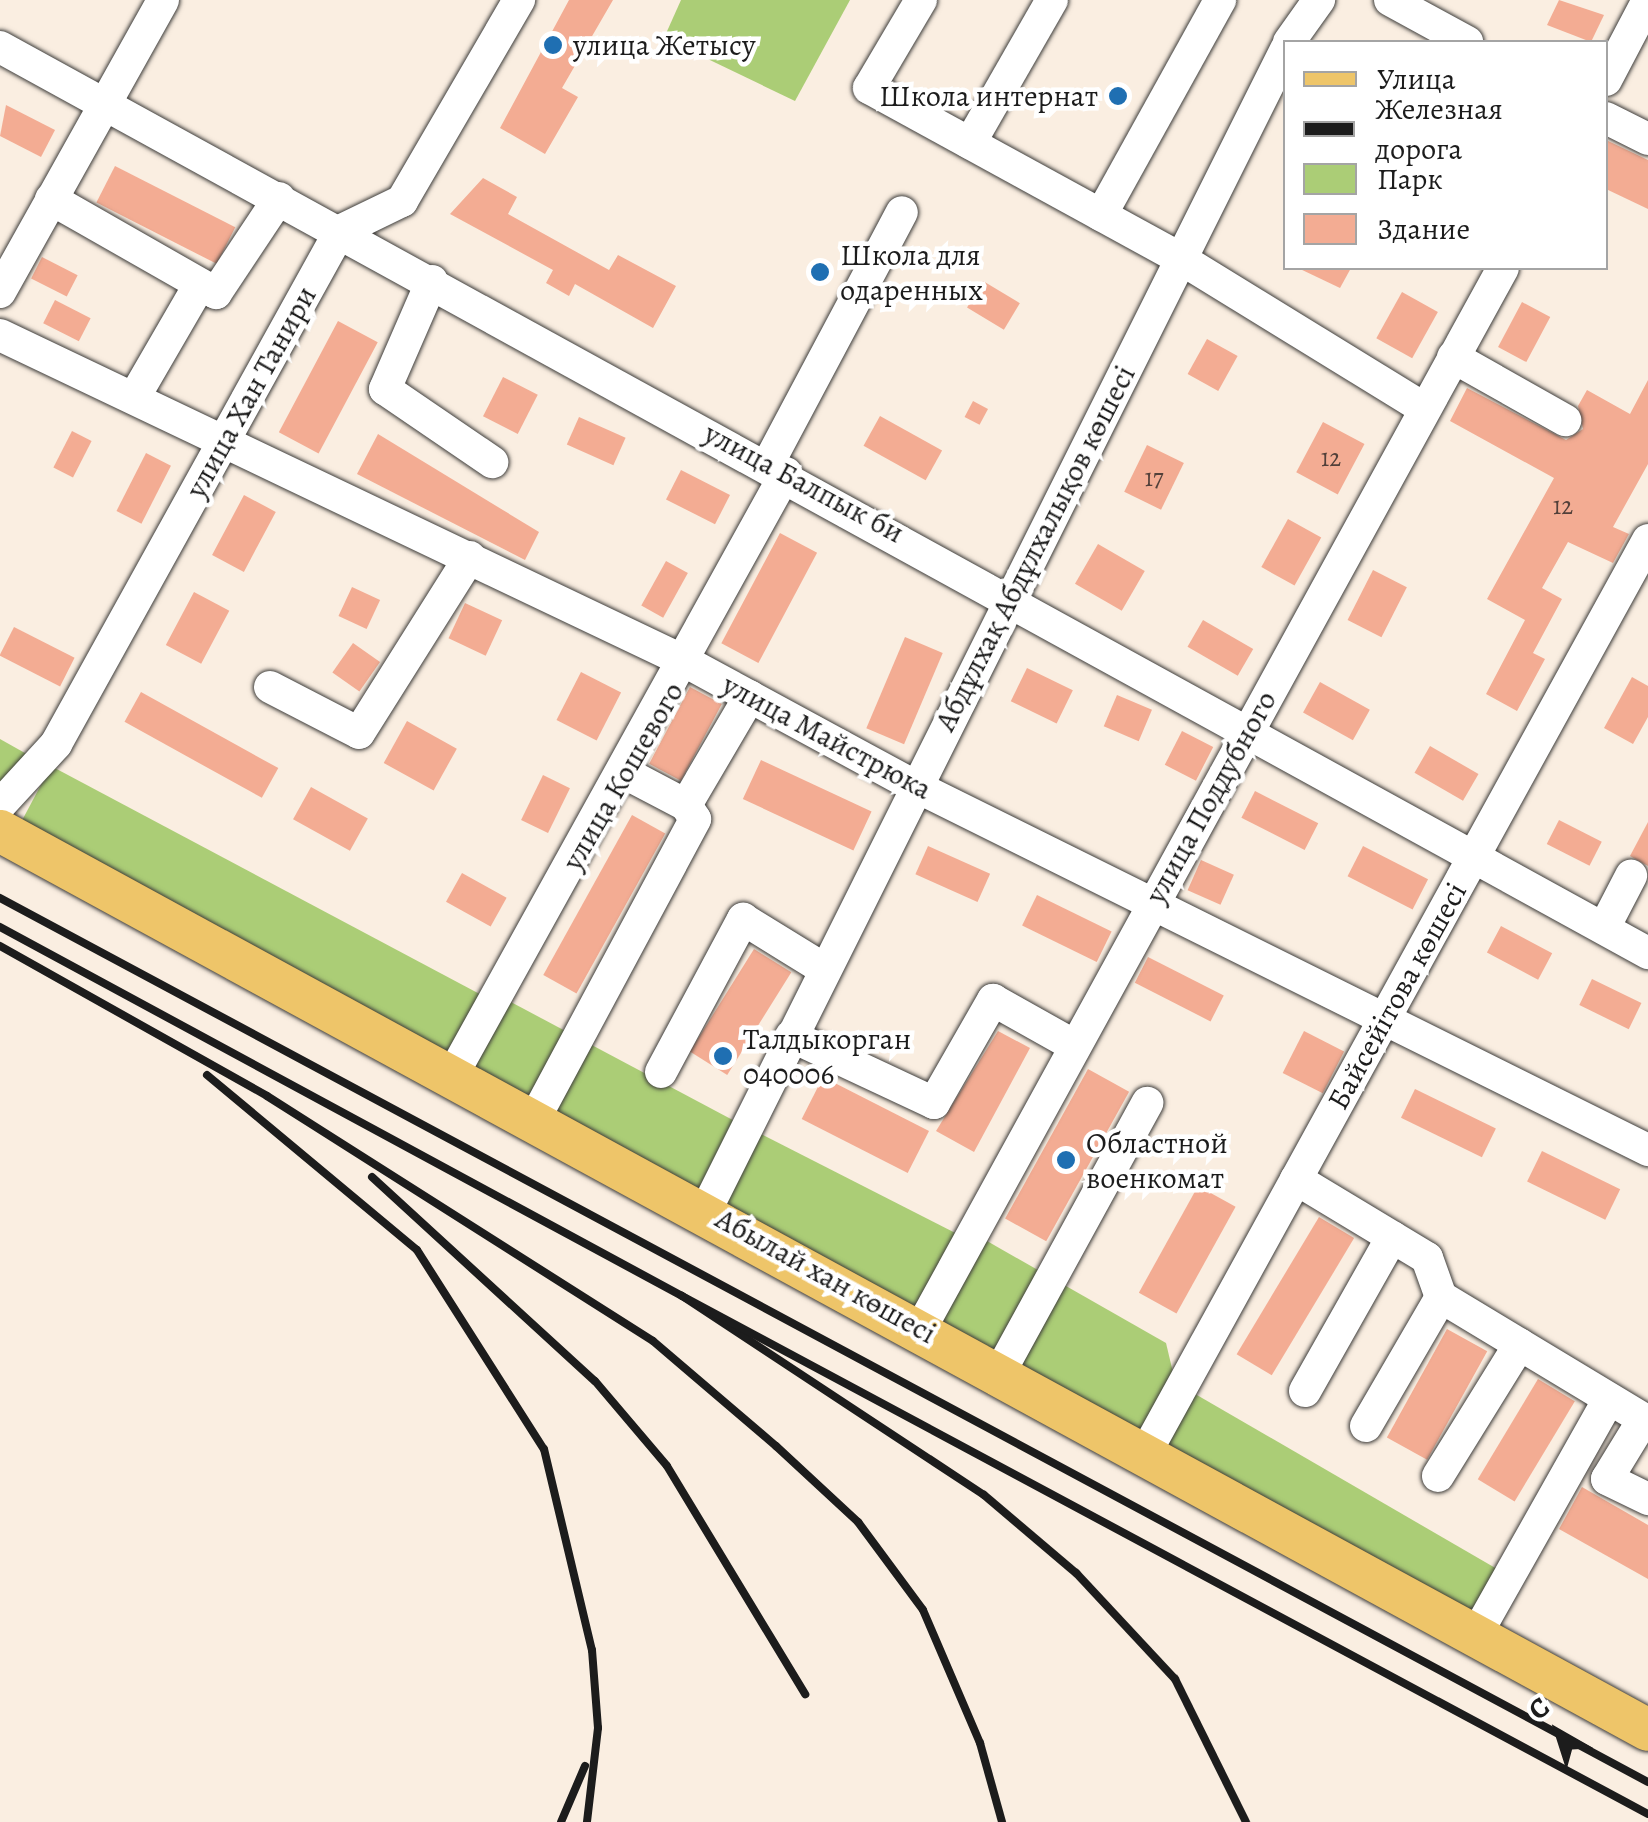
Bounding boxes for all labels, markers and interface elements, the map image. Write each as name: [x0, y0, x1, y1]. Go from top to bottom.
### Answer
place label: улица Жетысу: [573, 27, 756, 63]
marker: улица Жетысу: [542, 34, 564, 56]
legend: [1283, 40, 1608, 270]
text: Улица: [1377, 59, 1456, 99]
place label: Школа интернат: [879, 78, 1098, 114]
marker: Школа интернат: [1107, 85, 1129, 107]
text: Железная дорога: [1375, 89, 1503, 169]
text: Парк: [1377, 159, 1443, 199]
text: Здание: [1377, 209, 1470, 249]
place label: Школа для одаренных: [840, 237, 983, 308]
marker: Школа для одаренных: [809, 261, 831, 283]
street label: улица Хан Танири: [178, 280, 324, 504]
street label: Абдұлхақ Абдұлхалықов көшесі: [927, 359, 1143, 737]
street label: улица Балпык би: [698, 415, 910, 551]
house number: 12: [1321, 443, 1341, 473]
house number: 17: [1144, 463, 1164, 493]
house number: 12: [1553, 491, 1573, 521]
street label: улица Майстрюка: [716, 667, 938, 807]
street label: улица Кошевого: [555, 676, 691, 876]
street label: улица Поддубного: [1138, 684, 1284, 910]
street label: Байсейітова көшесі: [1320, 876, 1474, 1116]
place label: Талдыкорган 040006: [743, 1021, 911, 1092]
marker: Талдыкорган 040006: [712, 1045, 734, 1067]
place label: Областной военкомат: [1086, 1125, 1228, 1196]
marker: Областной военкомат: [1055, 1149, 1077, 1171]
street label: Абылай хан көшесі: [709, 1200, 943, 1352]
north arrow: [1508, 1682, 1608, 1782]
text: С: [1520, 1688, 1558, 1729]

